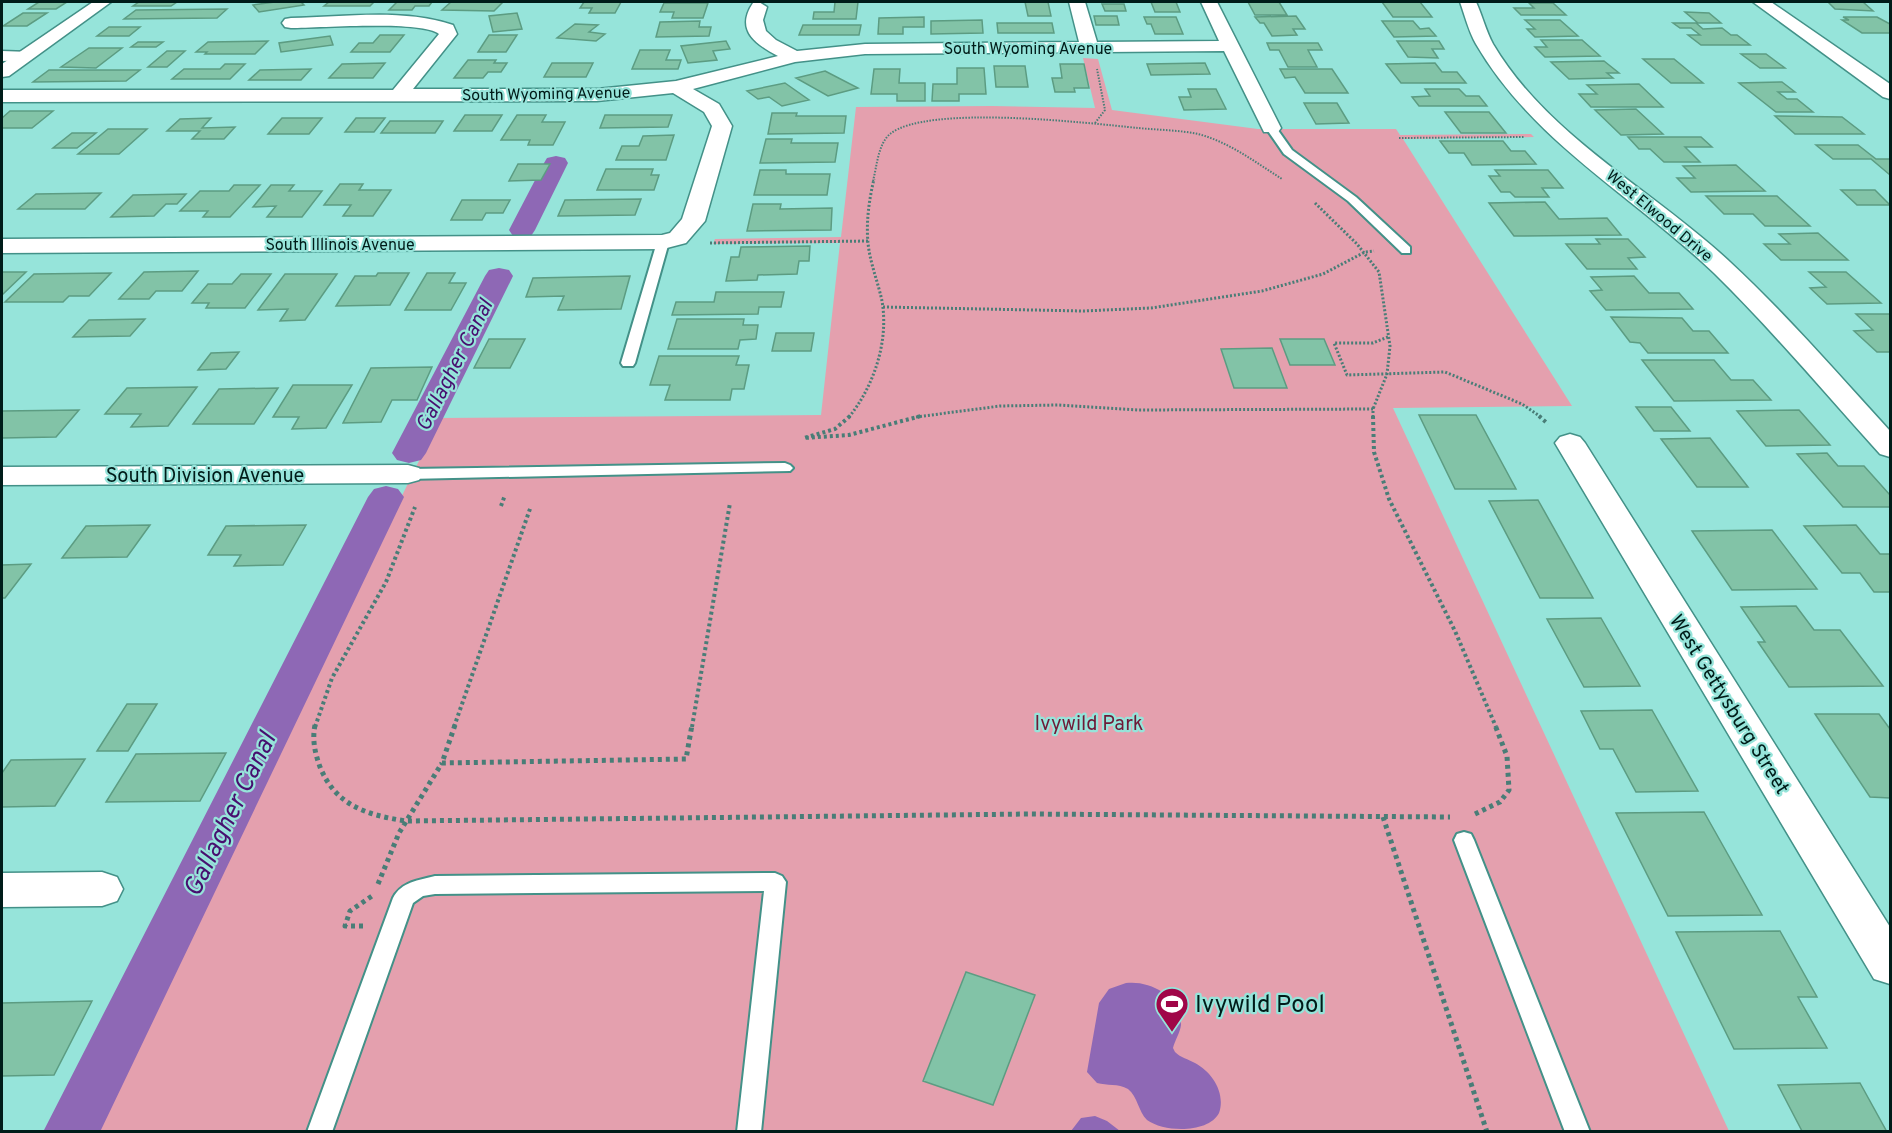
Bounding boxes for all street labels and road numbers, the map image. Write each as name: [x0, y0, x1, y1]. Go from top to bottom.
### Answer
street label: South Wyoming Avenue: [944, 40, 1112, 60]
street label: South Wyoming Avenue: [462, 84, 630, 106]
street label: West Elwood Drive: [1601, 166, 1716, 267]
street label: South Illinois Avenue: [265, 236, 415, 256]
street label: South Division Avenue: [106, 464, 304, 490]
street label: West Gettysburg Street: [1662, 610, 1794, 800]

